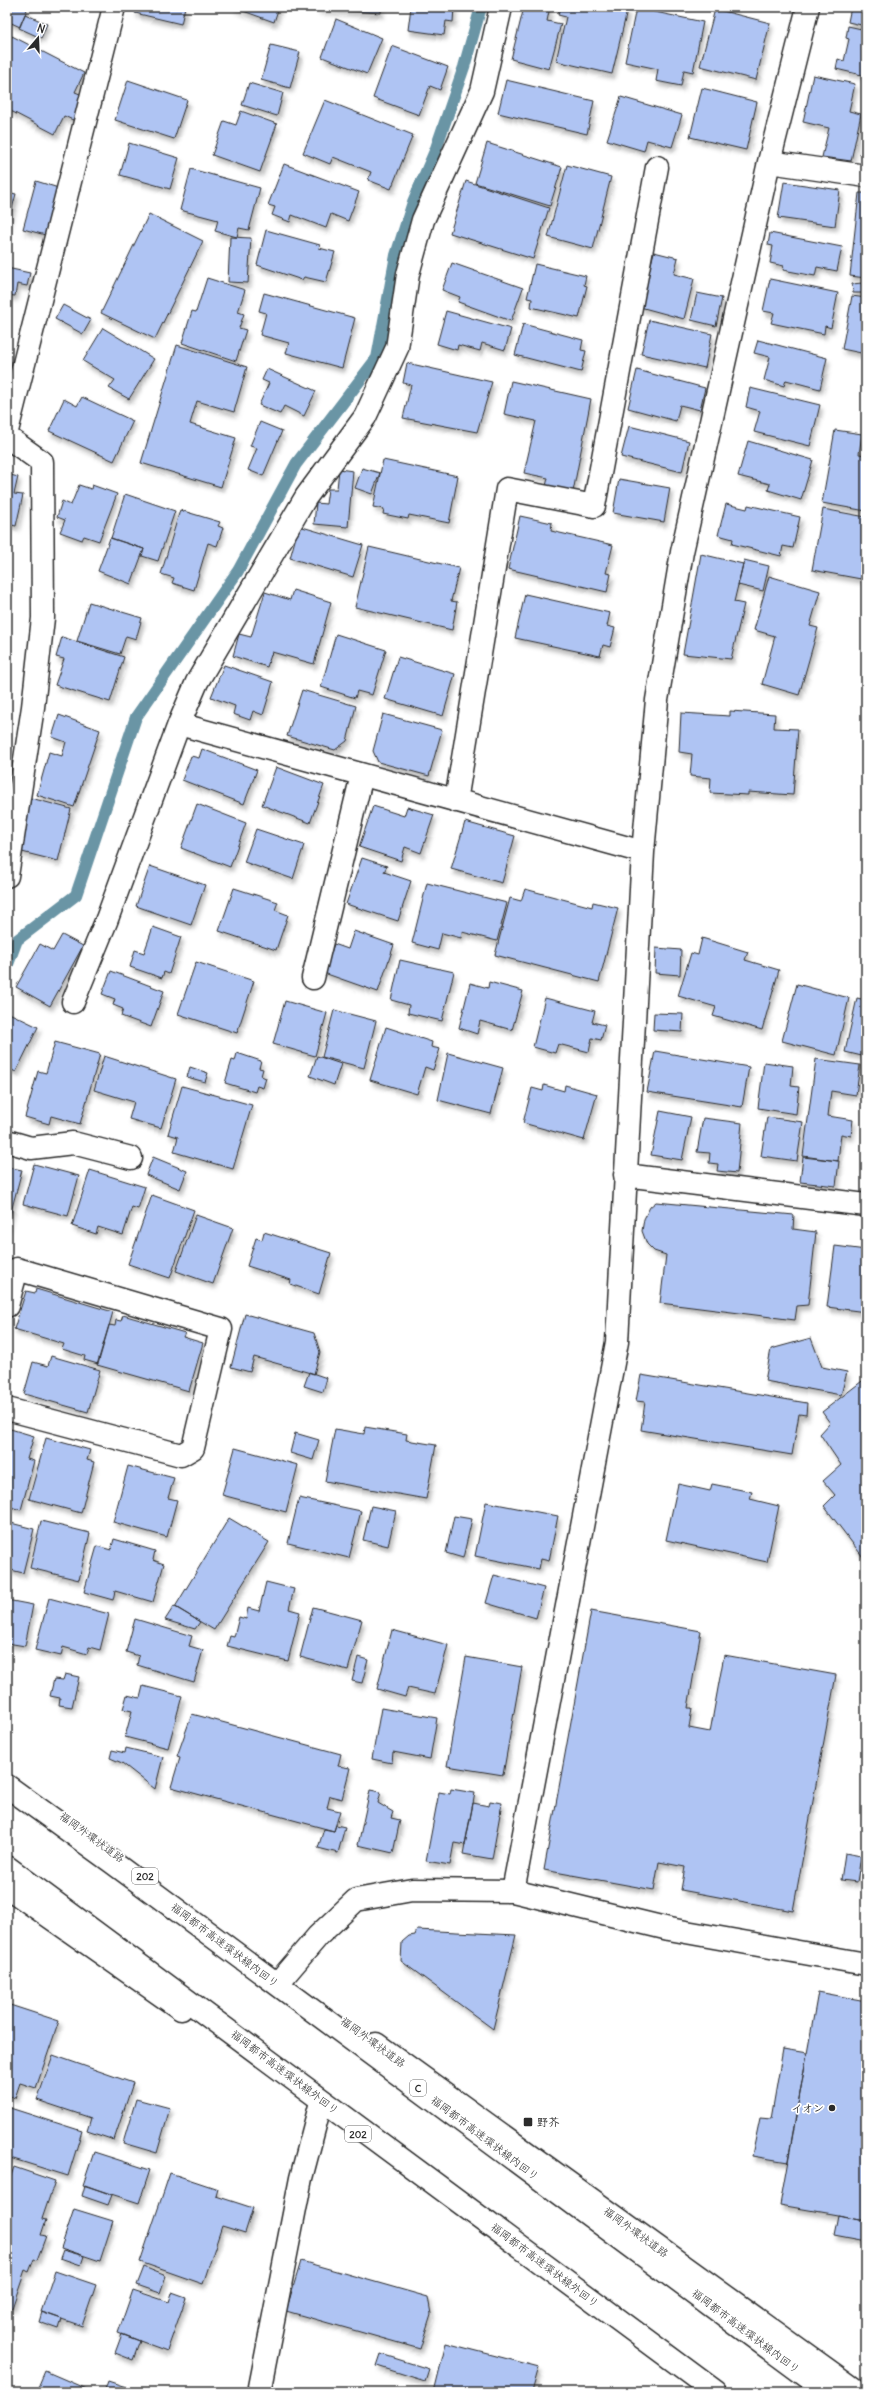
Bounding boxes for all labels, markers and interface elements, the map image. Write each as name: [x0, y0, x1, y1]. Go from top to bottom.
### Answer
north arrow: [18, 18, 58, 58]
text: N: [35, 21, 47, 36]
street label: 福岡外環状道路: [57, 1809, 127, 1865]
road number: 202: [132, 1868, 158, 1884]
street label: 福岡都市高速環状線内回り: [168, 1900, 282, 1990]
street label: 福岡外環状道路: [338, 2014, 408, 2070]
street label: 福岡都市高速環状線外回り: [228, 2027, 342, 2117]
road number: C: [410, 2080, 426, 2096]
street label: 福岡都市高速環状線内回り: [428, 2093, 542, 2183]
place label: イオン: [791, 2101, 824, 2115]
marker: イオン: [827, 2103, 837, 2113]
place label: 野芥: [537, 2115, 560, 2129]
marker: 野芥: [522, 2116, 534, 2128]
road number: 202: [345, 2126, 371, 2142]
street label: 福岡外環状道路: [601, 2204, 671, 2260]
street label: 福岡都市高速環状線外回り: [488, 2220, 602, 2310]
street label: 福岡都市高速環状線内回り: [689, 2286, 803, 2376]

